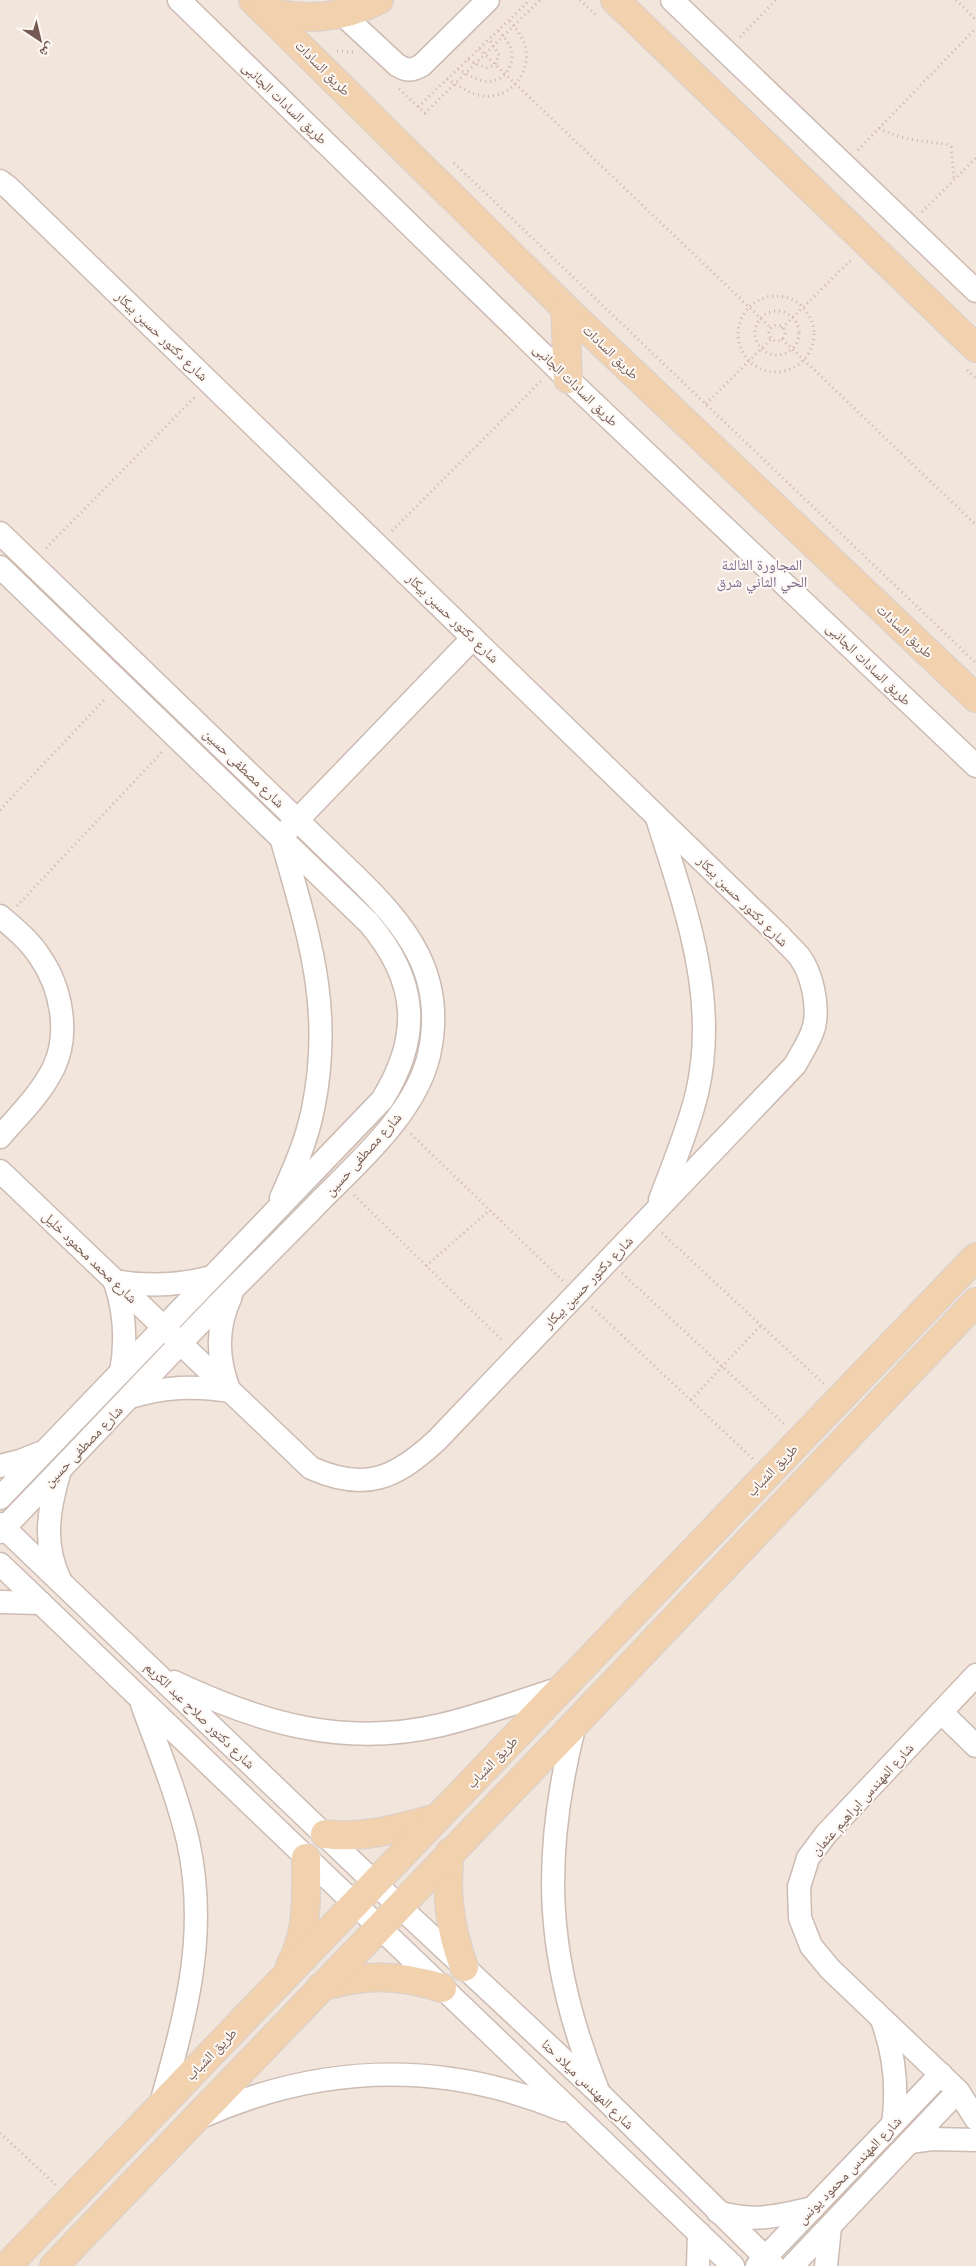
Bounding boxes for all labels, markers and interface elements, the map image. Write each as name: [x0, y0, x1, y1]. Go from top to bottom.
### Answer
north arrow: [15, 15, 65, 65]
street label: طريق السادات: [291, 36, 355, 100]
text: ش: [36, 39, 59, 62]
street label: طريق السادات الجانبى: [238, 58, 331, 149]
street label: شارع دكتور حسين بيكار: [111, 287, 212, 386]
street label: طريق السادات: [578, 321, 643, 384]
street label: طريق السادات الجانبى: [529, 340, 622, 431]
district label: المجاورة الثالثة الحي الثاني شرق: [717, 555, 807, 594]
street label: شارع دكتور حسين بيكار: [402, 569, 503, 668]
street label: طريق السادات: [872, 600, 937, 663]
street label: طريق السادات الجانبى: [822, 619, 915, 710]
street label: شارع مصطفى حسين: [199, 725, 289, 812]
street label: شارع دكتور حسين بيكار: [692, 851, 792, 951]
street label: شارع مصطفى حسين: [321, 1108, 406, 1200]
street label: شارع محمد محمود خليل: [38, 1207, 141, 1308]
street label: شارع دكتور حسين بيكار: [539, 1232, 638, 1333]
street label: شارع مصطفى حسين: [40, 1401, 127, 1491]
street label: طريق الشباب: [742, 1440, 802, 1501]
street label: شارع دكتور صلاح عبد الكريم: [140, 1658, 259, 1773]
street label: طريق الشباب: [462, 1732, 522, 1793]
street label: شارع المهندس ابراهيم عثمان: [807, 1739, 918, 1860]
street label: طريق الشباب: [181, 2024, 241, 2085]
street label: شارع المهندس ميلاد حنا: [537, 2035, 638, 2134]
street label: شارع المهندس محمود يونس: [793, 2112, 906, 2228]

